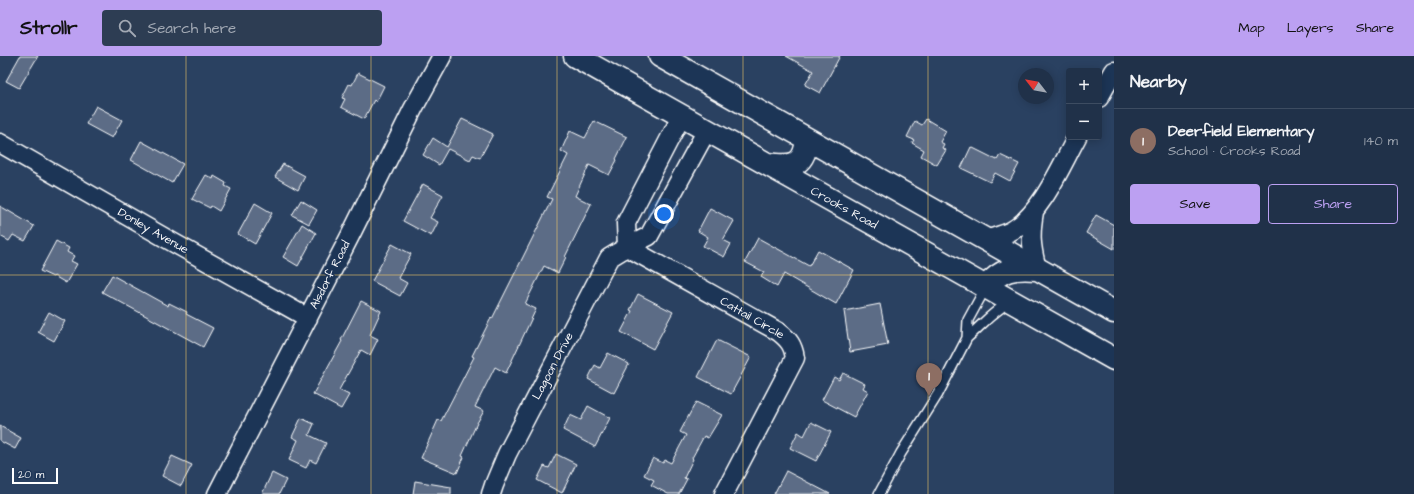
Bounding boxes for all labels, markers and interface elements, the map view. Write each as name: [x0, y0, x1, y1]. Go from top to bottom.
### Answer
search box: [102, 10, 382, 46]
text: Strollr: [20, 15, 78, 42]
icon: search: [116, 17, 138, 39]
text: Search here: [148, 18, 236, 39]
text: Map: [1238, 18, 1265, 38]
text: Layers: [1287, 18, 1334, 38]
text: Share: [1356, 18, 1394, 38]
north arrow: [1018, 68, 1054, 104]
map controls: [1066, 68, 1102, 140]
button: +: [1066, 68, 1102, 104]
text: Nearby: [1130, 70, 1187, 94]
button: −: [1066, 104, 1102, 140]
text: Deerfield Elementary: [1168, 121, 1314, 142]
text: 1: [1142, 132, 1144, 150]
text: 140 m: [1364, 132, 1398, 150]
text: School · Crooks Road: [1168, 142, 1301, 160]
street label: Crooks Road: [807, 183, 881, 233]
button: Save: [1130, 184, 1260, 224]
button: Share: [1268, 184, 1398, 224]
street label: Donley Avenue: [114, 204, 192, 259]
your location: [654, 204, 674, 224]
street label: Alsdorf Road: [305, 238, 355, 312]
street label: Cattail Circle: [717, 293, 788, 344]
street label: Lagoon Drive: [528, 329, 579, 403]
pin: 1: [916, 363, 942, 396]
scale bar: [12, 466, 58, 485]
text: 20 m: [18, 467, 44, 482]

